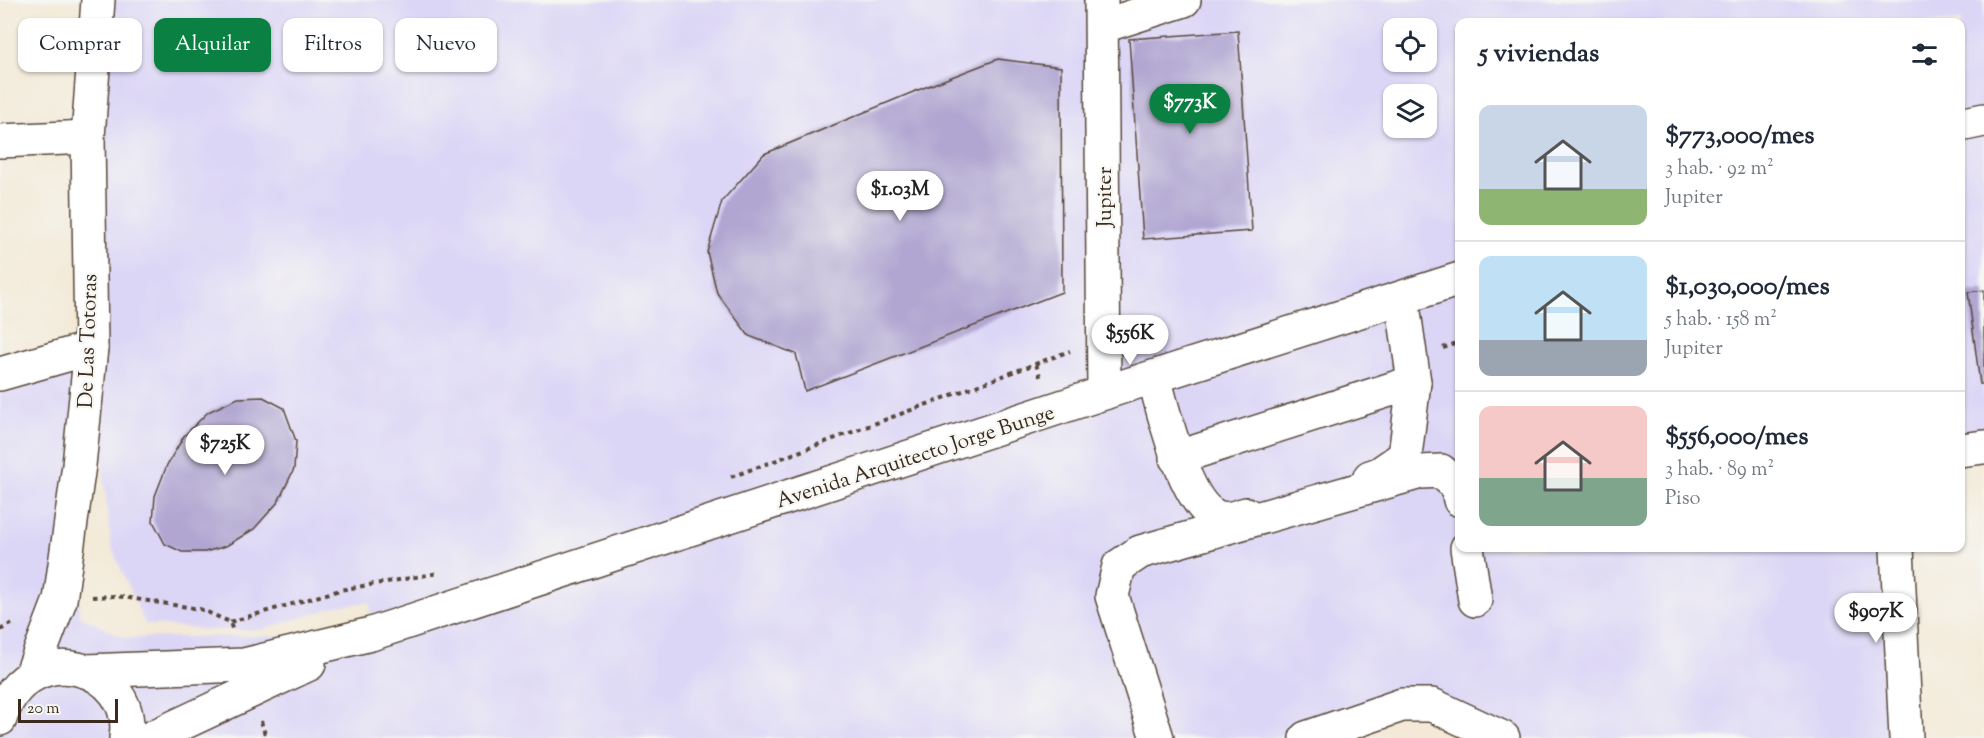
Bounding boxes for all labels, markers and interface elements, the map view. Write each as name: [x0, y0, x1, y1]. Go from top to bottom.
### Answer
chip: Comprar: [18, 18, 142, 72]
chip: Alquilar: [154, 18, 271, 72]
chip: Filtros: [283, 18, 383, 72]
chip: Nuevo: [395, 18, 497, 72]
map controls: [1383, 18, 1437, 138]
button: locate: [1383, 18, 1437, 72]
text: 5 viviendas: [1479, 36, 1599, 73]
icon: filters: [1908, 38, 1941, 71]
pin: $773K: [1148, 84, 1232, 135]
button: layers: [1383, 84, 1437, 138]
text: $773K: [1163, 89, 1217, 118]
text: $773,000/mes: [1665, 118, 1815, 155]
icon: home: [1527, 129, 1599, 201]
text: 3 hab. · 92 m²: [1665, 155, 1774, 184]
street label: Jupiter: [1091, 167, 1121, 228]
pin: $1.03M: [851, 171, 949, 222]
text: $1.03M: [871, 176, 930, 205]
text: Jupiter: [1665, 184, 1723, 213]
text: $1,030,000/mes: [1665, 269, 1830, 306]
street label: De Las Totoras: [72, 273, 106, 409]
icon: home: [1527, 280, 1599, 352]
text: 5 hab. · 158 m²: [1665, 306, 1777, 335]
pin: $556K: [1088, 315, 1172, 366]
text: $556K: [1106, 320, 1154, 349]
text: Jupiter: [1665, 335, 1723, 364]
street label: Avenida Arquitecto Jorge Bunge: [773, 399, 1059, 517]
text: $556,000/mes: [1665, 419, 1808, 456]
pin: $725K: [183, 425, 267, 476]
text: $725K: [199, 430, 251, 459]
icon: home: [1527, 430, 1599, 502]
text: 3 hab. · 89 m²: [1665, 456, 1774, 485]
text: Piso: [1665, 485, 1700, 514]
pin: $907K: [1834, 593, 1918, 644]
text: $907K: [1848, 598, 1904, 627]
scale bar: [18, 696, 118, 724]
text: 20 m: [27, 698, 60, 721]

